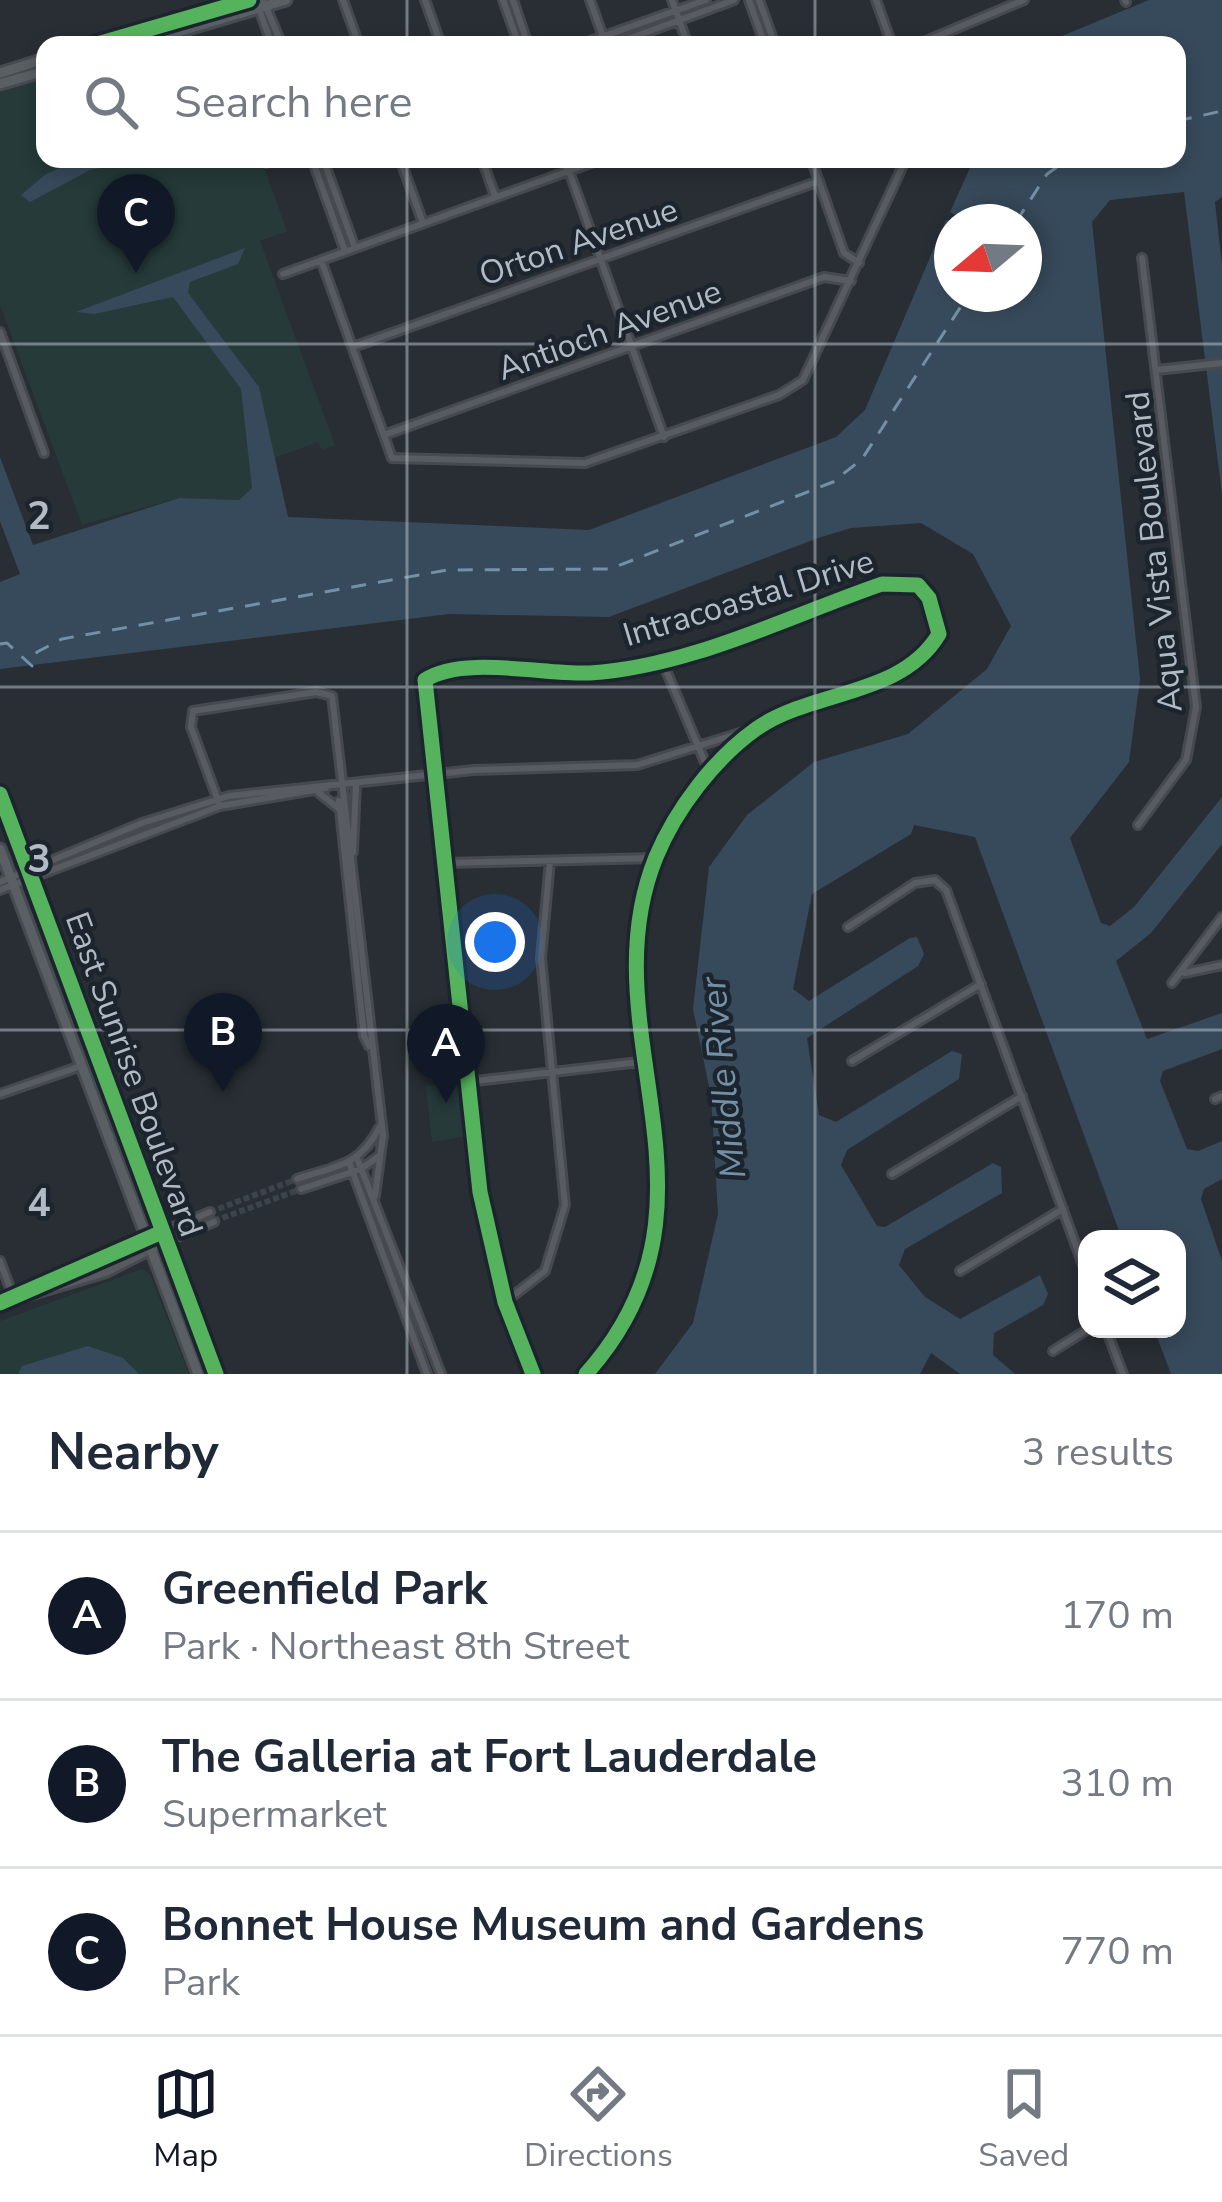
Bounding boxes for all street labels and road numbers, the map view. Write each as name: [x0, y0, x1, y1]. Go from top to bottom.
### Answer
street label: Orton Avenue: [473, 187, 684, 297]
street label: Antioch Avenue: [491, 269, 728, 392]
street label: Aqua Vista Boulevard: [1115, 389, 1194, 714]
street label: Intracoastal Drive: [618, 539, 879, 658]
street label: East Sunrise Boulevard: [54, 906, 213, 1243]

